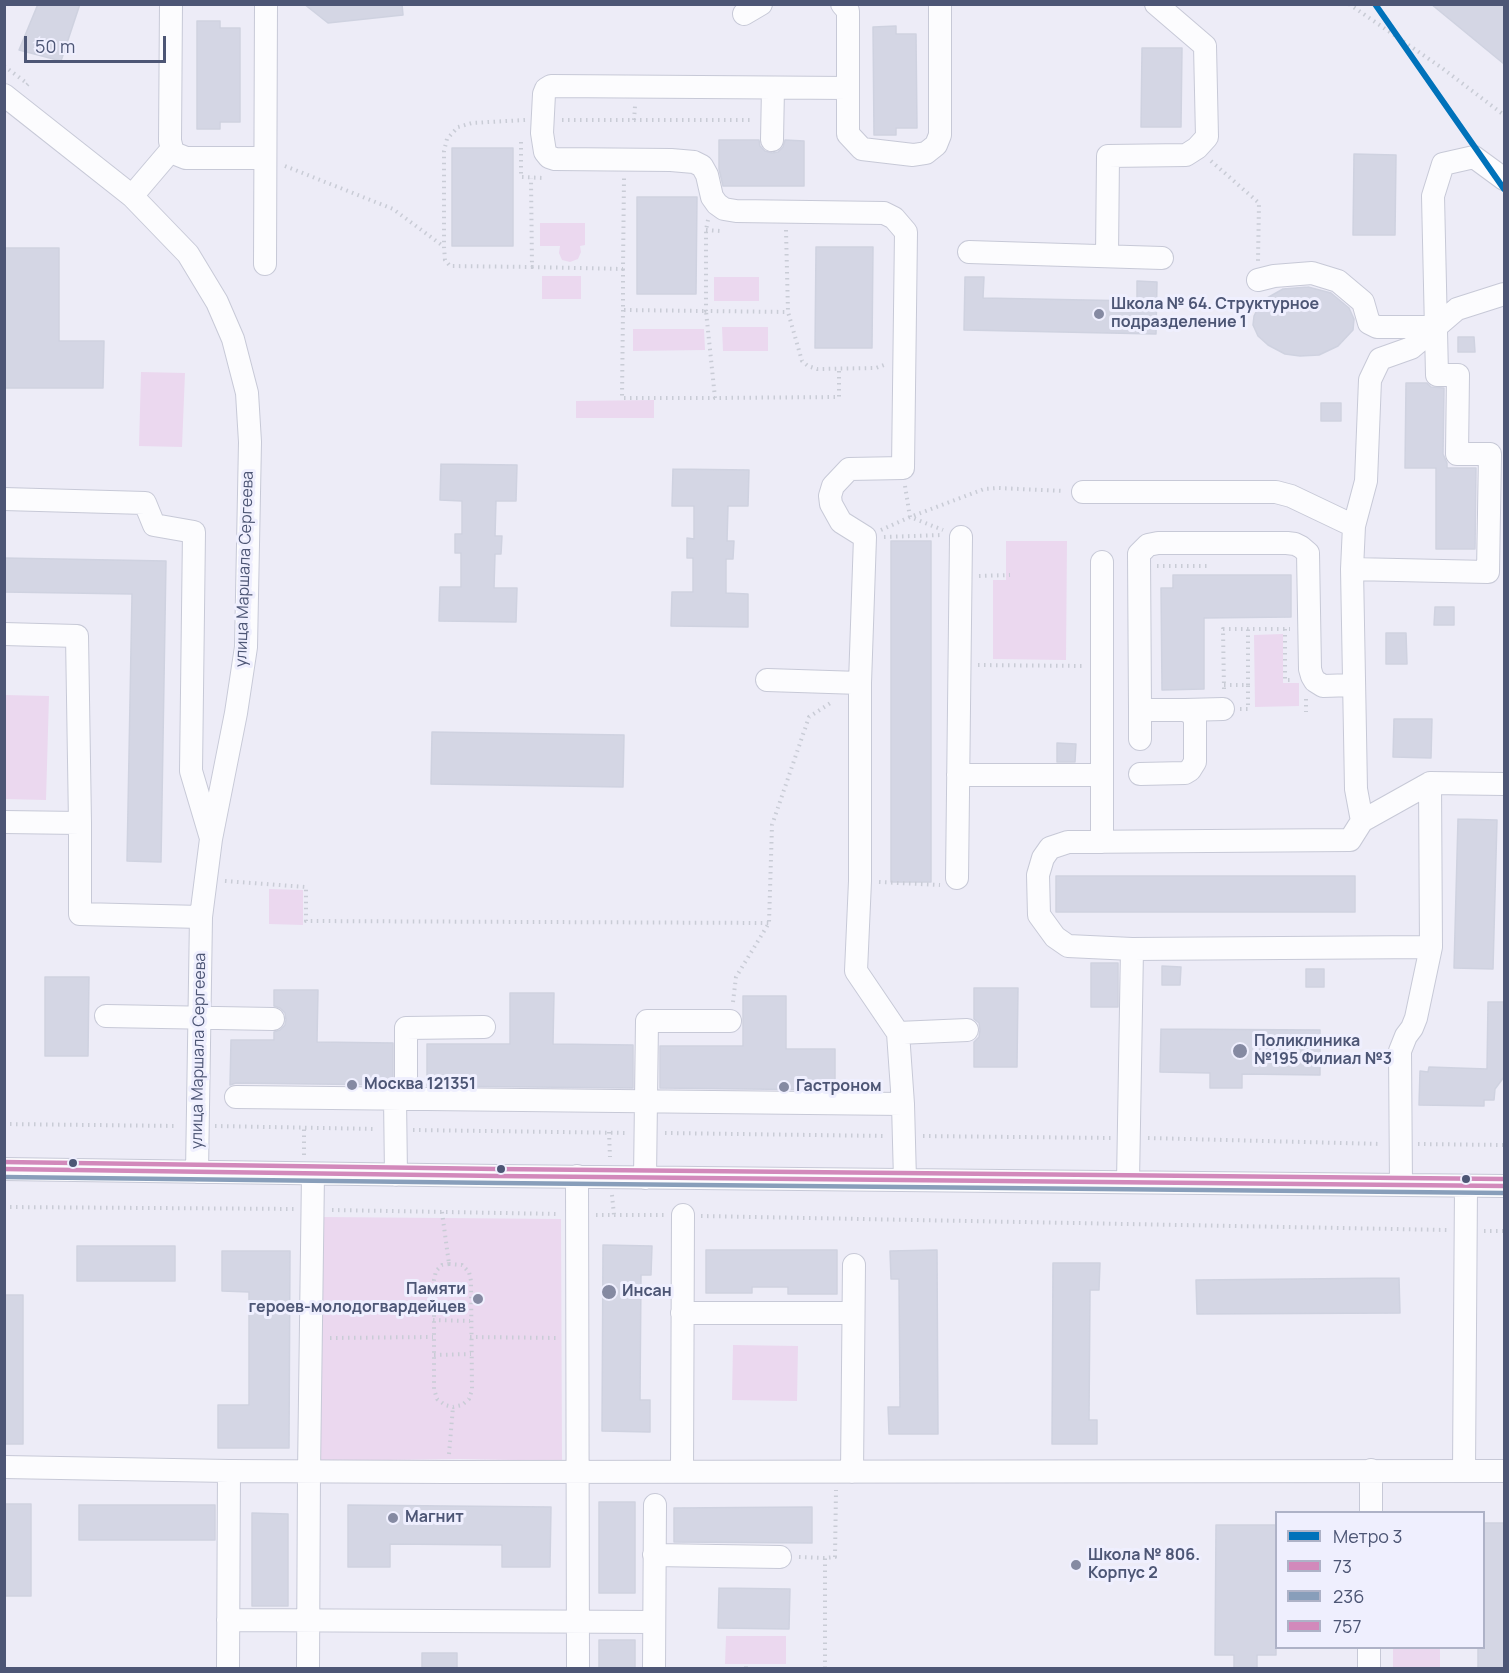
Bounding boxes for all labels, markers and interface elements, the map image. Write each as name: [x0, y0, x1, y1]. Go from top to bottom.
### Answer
scale bar: [27, 24, 170, 62]
text: 50 m: [35, 34, 75, 58]
place label: Школа № 64. Структурное подразделение 1: [1111, 295, 1319, 333]
marker: Школа № 64. Структурное подразделение 1: [1092, 307, 1106, 321]
street label: улица Маршала Сергеева: [232, 471, 258, 667]
street label: улица Маршала Сергеева: [188, 953, 210, 1149]
place label: Поликлиника №195 Филиал №3: [1254, 1032, 1392, 1070]
marker: Поликлиника №195 Филиал №3: [1231, 1042, 1249, 1060]
place label: Москва 121351: [364, 1075, 476, 1095]
place label: Гастроном: [796, 1077, 882, 1097]
marker: Москва 121351: [345, 1078, 359, 1092]
marker: Гастроном: [777, 1080, 791, 1094]
unlabelled marker: [67, 1157, 79, 1169]
unlabelled marker: [495, 1163, 507, 1175]
unlabelled marker: [1460, 1173, 1472, 1185]
place label: Памяти героев-молодогвардейцев: [248, 1280, 466, 1318]
place label: Инсан: [622, 1282, 672, 1302]
marker: Инсан: [600, 1283, 618, 1301]
marker: Памяти героев-молодогвардейцев: [471, 1292, 485, 1306]
place label: Магнит: [405, 1508, 464, 1528]
marker: Магнит: [386, 1511, 400, 1525]
legend: [1275, 1511, 1485, 1649]
text: Метро 3: [1333, 1524, 1403, 1548]
place label: Школа № 806. Корпус 2: [1088, 1546, 1200, 1584]
text: 73: [1333, 1554, 1352, 1578]
marker: Школа № 806. Корпус 2: [1069, 1558, 1083, 1572]
text: 236: [1333, 1584, 1364, 1608]
text: 757: [1333, 1614, 1361, 1638]

